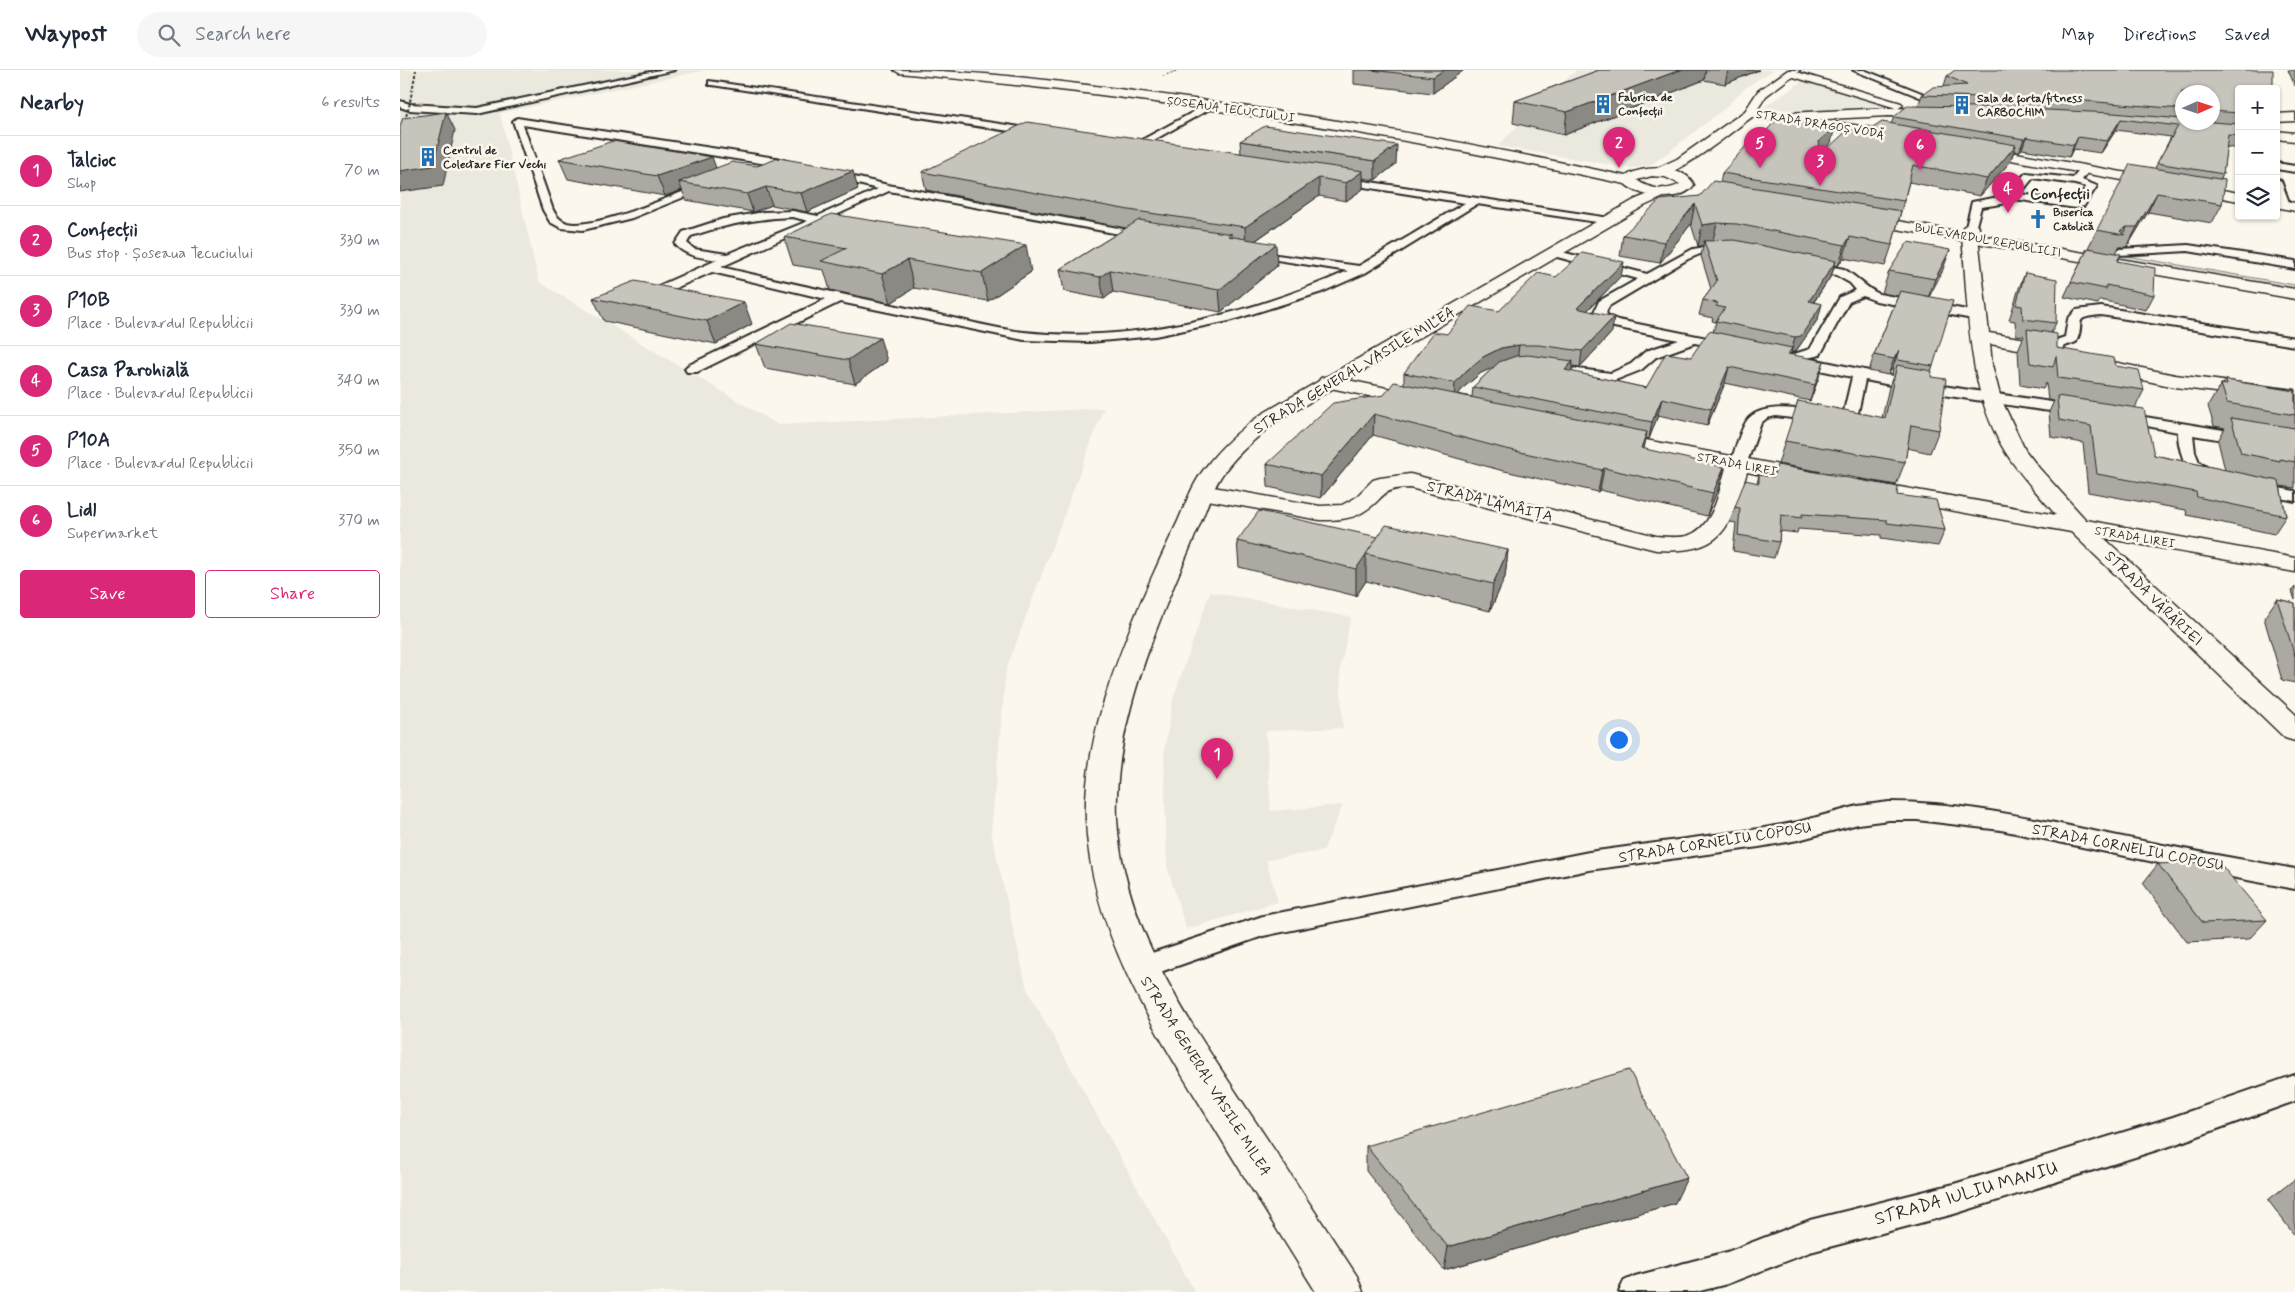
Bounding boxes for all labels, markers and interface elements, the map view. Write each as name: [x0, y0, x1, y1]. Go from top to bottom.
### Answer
search box: [137, 12, 487, 57]
text: Waypost: [25, 19, 107, 50]
icon: search: [155, 21, 183, 49]
text: Search here: [195, 22, 291, 47]
text: Map: [2062, 23, 2095, 47]
text: Directions: [2123, 23, 2197, 47]
text: Saved: [2225, 23, 2270, 47]
north arrow: [2175, 85, 2220, 130]
map controls: [2235, 85, 2280, 220]
button: +: [2235, 85, 2280, 130]
text: Nearby: [20, 89, 84, 117]
place label: Fabrica de Confecții: [1618, 90, 1673, 120]
place label: Sala de forta/fitness CARBOCHIM: [1977, 91, 2083, 121]
text: 6 results: [321, 92, 380, 113]
street label: ȘOSEAUA TECUCIULUI: [1166, 93, 1296, 127]
building icon: Fabrica de Confecții: [1592, 93, 1614, 115]
building icon: Sala de forta/fitness CARBOCHIM: [1951, 94, 1973, 116]
street label: STRADA DRAGOȘ VODĂ: [1755, 107, 1885, 143]
pin: 2: [1603, 127, 1635, 168]
pin: 5: [1744, 127, 1776, 168]
pin: 6: [1904, 129, 1936, 170]
button: −: [2235, 130, 2280, 175]
place label: Centrul de Colectare Fier Vechi: [443, 143, 547, 173]
pin: 3: [1804, 145, 1836, 186]
building icon: Centrul de Colectare Fier Vechi: [417, 146, 439, 168]
text: Talcioc: [67, 148, 116, 173]
text: 1: [32, 160, 40, 181]
text: 70 m: [344, 160, 380, 181]
pin: 4: [1992, 172, 2024, 213]
text: Shop: [67, 173, 96, 194]
button: layers: [2235, 175, 2280, 220]
district label: Confecții: [2030, 184, 2090, 205]
place label: Biserica Catolică: [2053, 205, 2094, 235]
church icon: Biserica Catolică: [2027, 208, 2049, 230]
text: Confecții: [67, 218, 138, 243]
street label: BULEVARDUL REPUBLICII: [1913, 220, 2062, 262]
text: 2: [32, 230, 40, 251]
text: 330 m: [339, 230, 380, 251]
text: Bus stop · Șoseaua Tecuciului: [67, 243, 253, 264]
text: P10B: [67, 288, 110, 313]
text: 3: [32, 300, 40, 321]
text: 330 m: [339, 300, 380, 321]
street label: STRADA GENERAL VASILE MILEA: [1250, 303, 1459, 439]
text: Place · Bulevardul Republicii: [67, 313, 253, 334]
text: Casa Parohială: [67, 358, 190, 383]
text: 4: [31, 370, 41, 391]
text: 340 m: [336, 370, 380, 391]
text: Place · Bulevardul Republicii: [67, 383, 253, 404]
text: P10A: [67, 428, 110, 453]
text: 5: [31, 440, 41, 461]
text: 350 m: [338, 440, 380, 461]
street label: STRADA LIREI: [1695, 449, 1778, 481]
text: Place · Bulevardul Republicii: [67, 453, 253, 474]
street label: STRADA LĂMÂIȚA: [1425, 477, 1555, 527]
text: Lidl: [67, 498, 96, 523]
text: 6: [32, 510, 40, 531]
text: 370 m: [338, 510, 380, 531]
text: Supermarket: [67, 523, 158, 544]
street label: STRADA LIREI: [2093, 523, 2176, 553]
street label: STRADA VĂRĂRIEI: [2100, 547, 2207, 651]
button: Save: [20, 570, 195, 618]
button: Share: [205, 570, 380, 618]
your location: [1606, 727, 1632, 753]
pin: 1: [1201, 738, 1233, 779]
street label: STRADA CORNELIU COPOSU: [1617, 818, 1813, 868]
street label: STRADA CORNELIU COPOSU: [2030, 820, 2225, 876]
street label: STRADA GENERAL VASILE MILEA: [1135, 973, 1275, 1180]
street label: STRADA IULIU MANIU: [1872, 1156, 2061, 1232]

